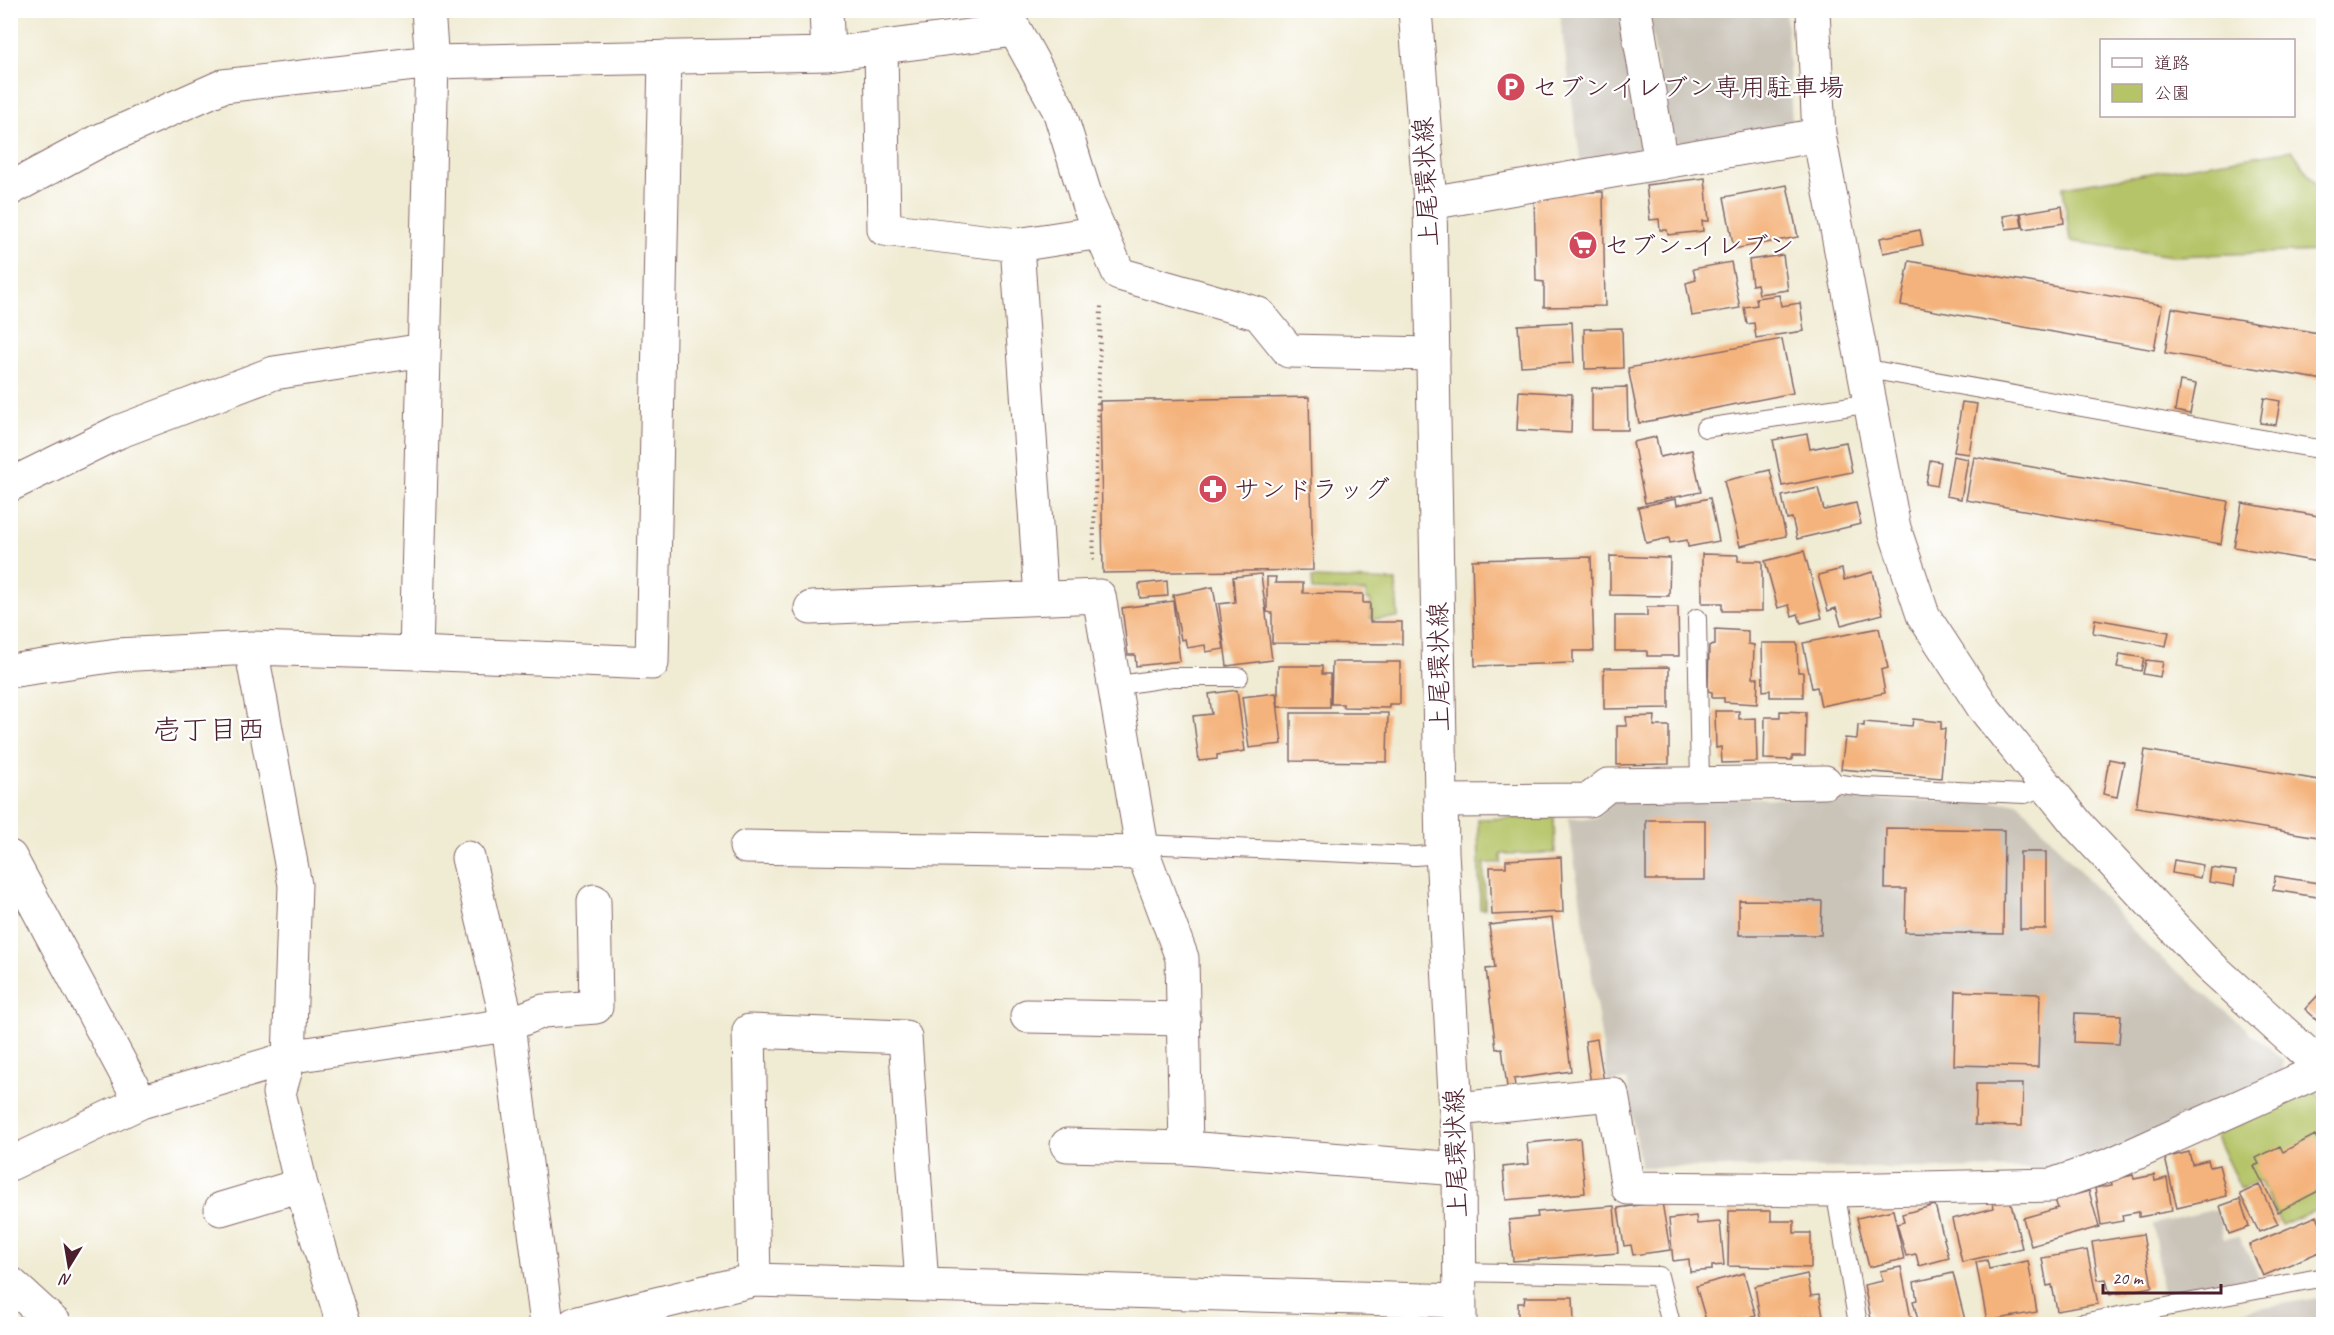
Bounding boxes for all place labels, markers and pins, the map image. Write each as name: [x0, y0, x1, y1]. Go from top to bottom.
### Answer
parking icon: セブンイレブン専用駐車場: [1495, 71, 1527, 103]
place label: セブンイレブン専用駐車場: [1532, 71, 1844, 104]
supermarket icon: セブン-イレブン: [1567, 229, 1599, 261]
place label: セブン-イレブン: [1604, 229, 1794, 262]
pharmacy icon: サンドラッグ: [1197, 473, 1229, 505]
place label: サンドラッグ: [1234, 473, 1390, 506]

